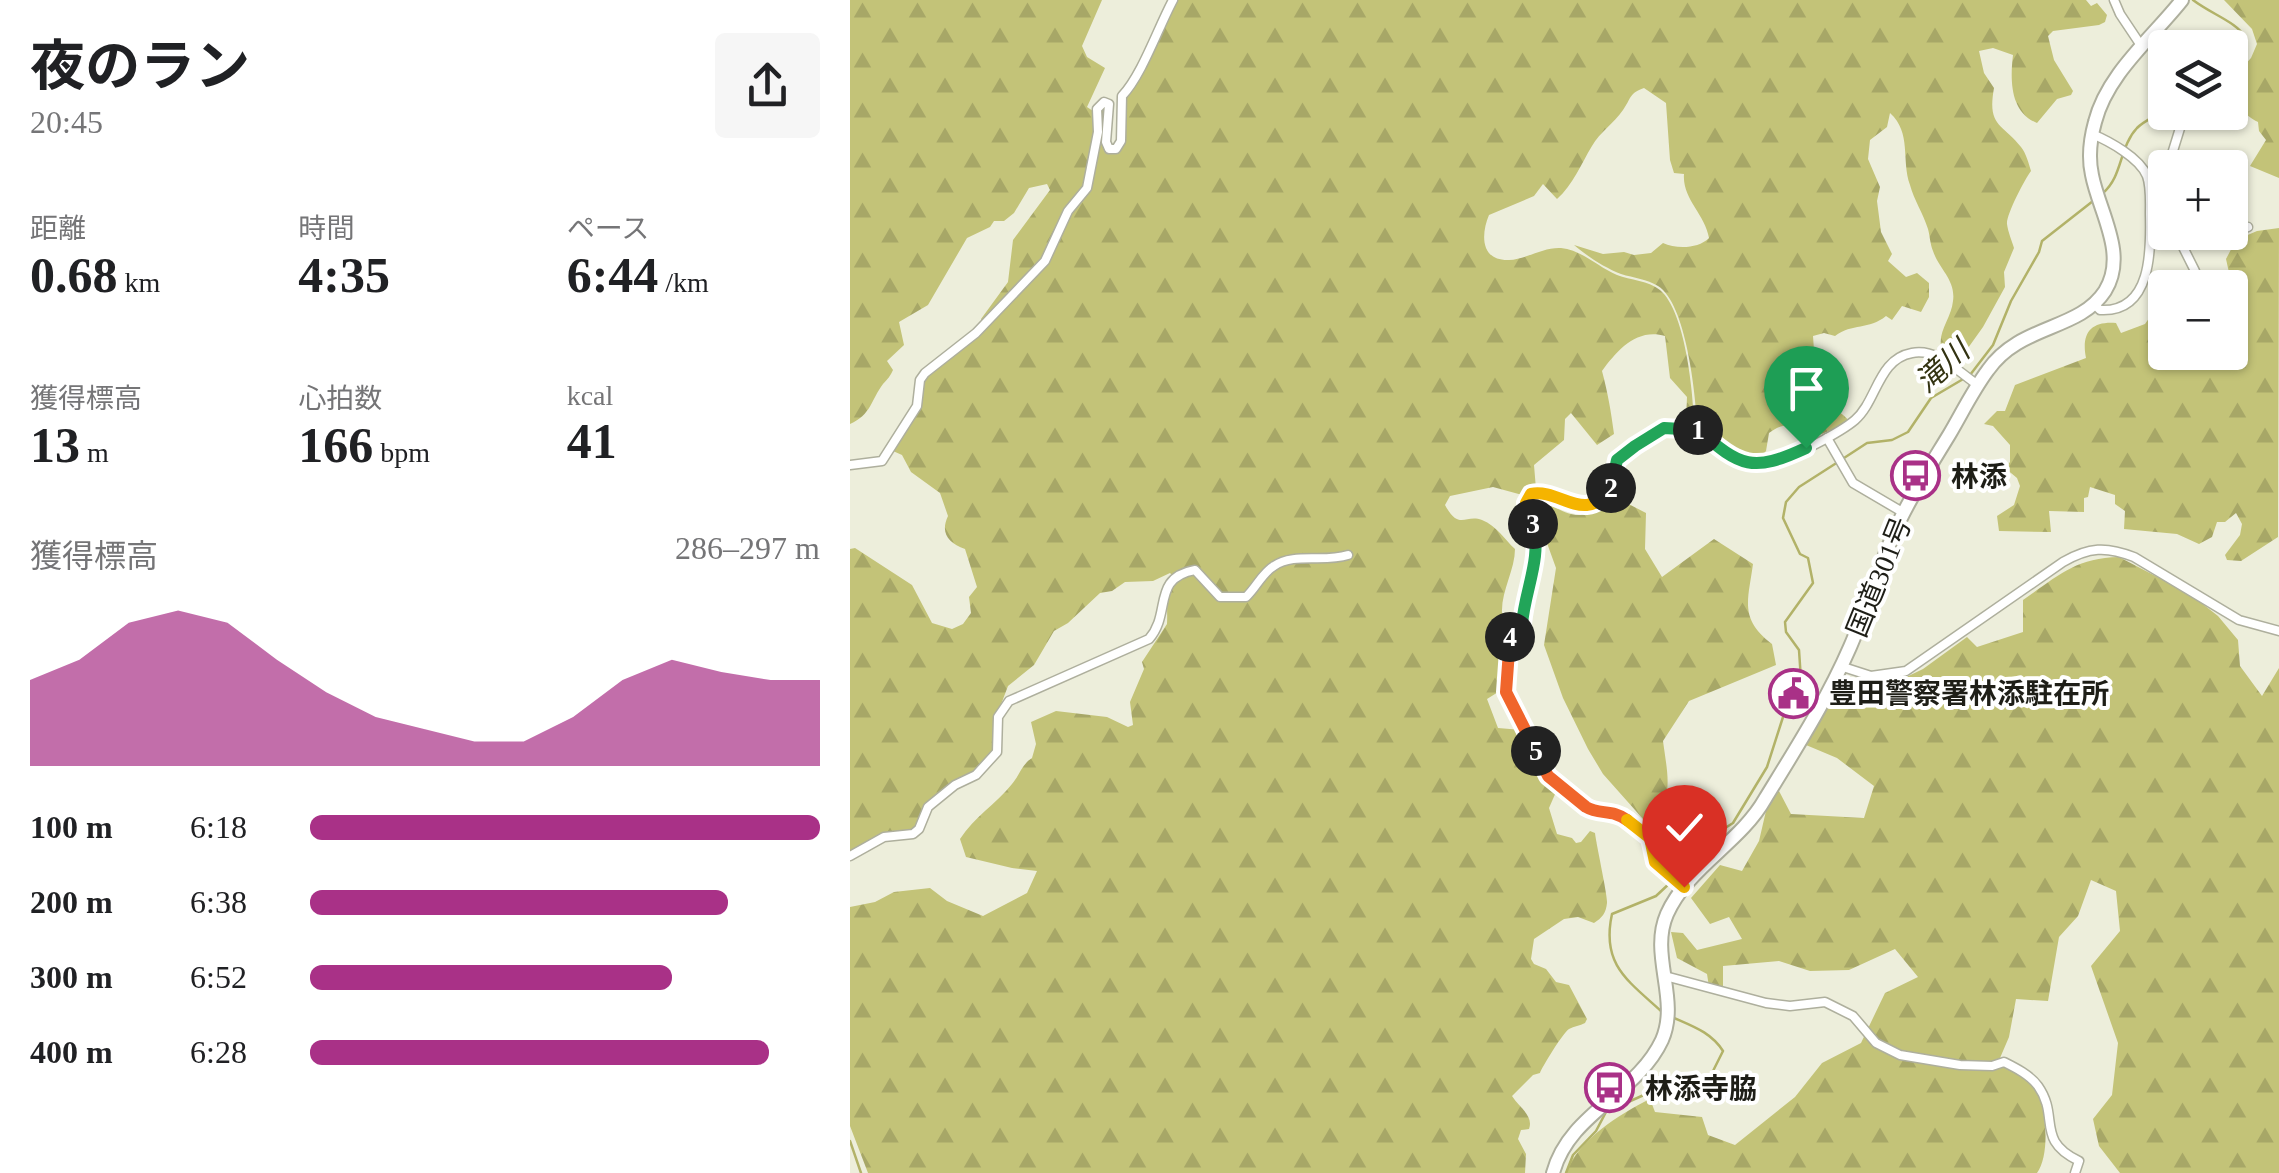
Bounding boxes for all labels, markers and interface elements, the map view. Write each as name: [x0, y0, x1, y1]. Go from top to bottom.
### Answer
map controls: [2148, 30, 2248, 370]
button: layers: [2148, 30, 2248, 130]
button: share: [715, 33, 820, 138]
text: 夜のラン: [30, 36, 250, 97]
text: 20:45: [30, 104, 103, 140]
button: +: [2148, 150, 2248, 250]
text: 距離: [30, 213, 86, 244]
text: 時間: [298, 213, 354, 244]
text: ペース: [567, 213, 649, 244]
text: 0.68: [30, 247, 118, 303]
text: 4:35: [298, 247, 390, 303]
text: 6:44: [567, 247, 658, 303]
text: km: [118, 267, 160, 298]
text: /km: [658, 267, 709, 298]
button: −: [2148, 270, 2248, 370]
water label: 滝川: [1909, 332, 1978, 398]
pin: [1764, 346, 1849, 449]
icon: arrive: [1779, 361, 1834, 416]
text: kcal: [567, 380, 613, 411]
text: 獲得標高: [30, 383, 142, 414]
text: 心拍数: [298, 383, 382, 414]
pin: 1: [1673, 405, 1723, 455]
text: 41: [567, 413, 617, 469]
text: 1: [1691, 414, 1705, 445]
text: 13: [30, 417, 80, 473]
text: 166: [298, 417, 373, 473]
text: m: [80, 437, 109, 468]
text: bpm: [373, 437, 430, 468]
bus stop icon: 林添: [1890, 450, 1942, 502]
place label: 林添: [1951, 461, 2007, 492]
pin: 2: [1586, 463, 1636, 513]
text: 2: [1604, 472, 1618, 503]
pin: 3: [1508, 499, 1558, 549]
text: 3: [1526, 508, 1540, 539]
street label: 国道301号: [1841, 513, 1917, 641]
text: 286–297 m: [675, 530, 820, 566]
text: 獲得標高: [30, 538, 158, 574]
pin: 4: [1485, 612, 1535, 662]
text: 4: [1503, 621, 1517, 652]
public building icon: 豊田警察署林添駐在所: [1768, 667, 1820, 719]
place label: 豊田警察署林添駐在所: [1829, 678, 2109, 709]
pin: 5: [1511, 726, 1561, 776]
text: 5: [1529, 735, 1543, 766]
pin: [1642, 785, 1727, 888]
icon: check: [1657, 800, 1712, 855]
text: 100 m: [30, 809, 113, 845]
text: 6:18: [190, 809, 247, 845]
text: 200 m: [30, 884, 113, 920]
text: 6:38: [190, 884, 247, 920]
text: 300 m: [30, 959, 113, 995]
text: 6:52: [190, 959, 247, 995]
text: 400 m: [30, 1034, 113, 1070]
text: 6:28: [190, 1034, 247, 1070]
bus stop icon: 林添寺脇: [1584, 1062, 1636, 1114]
place label: 林添寺脇: [1645, 1073, 1757, 1104]

